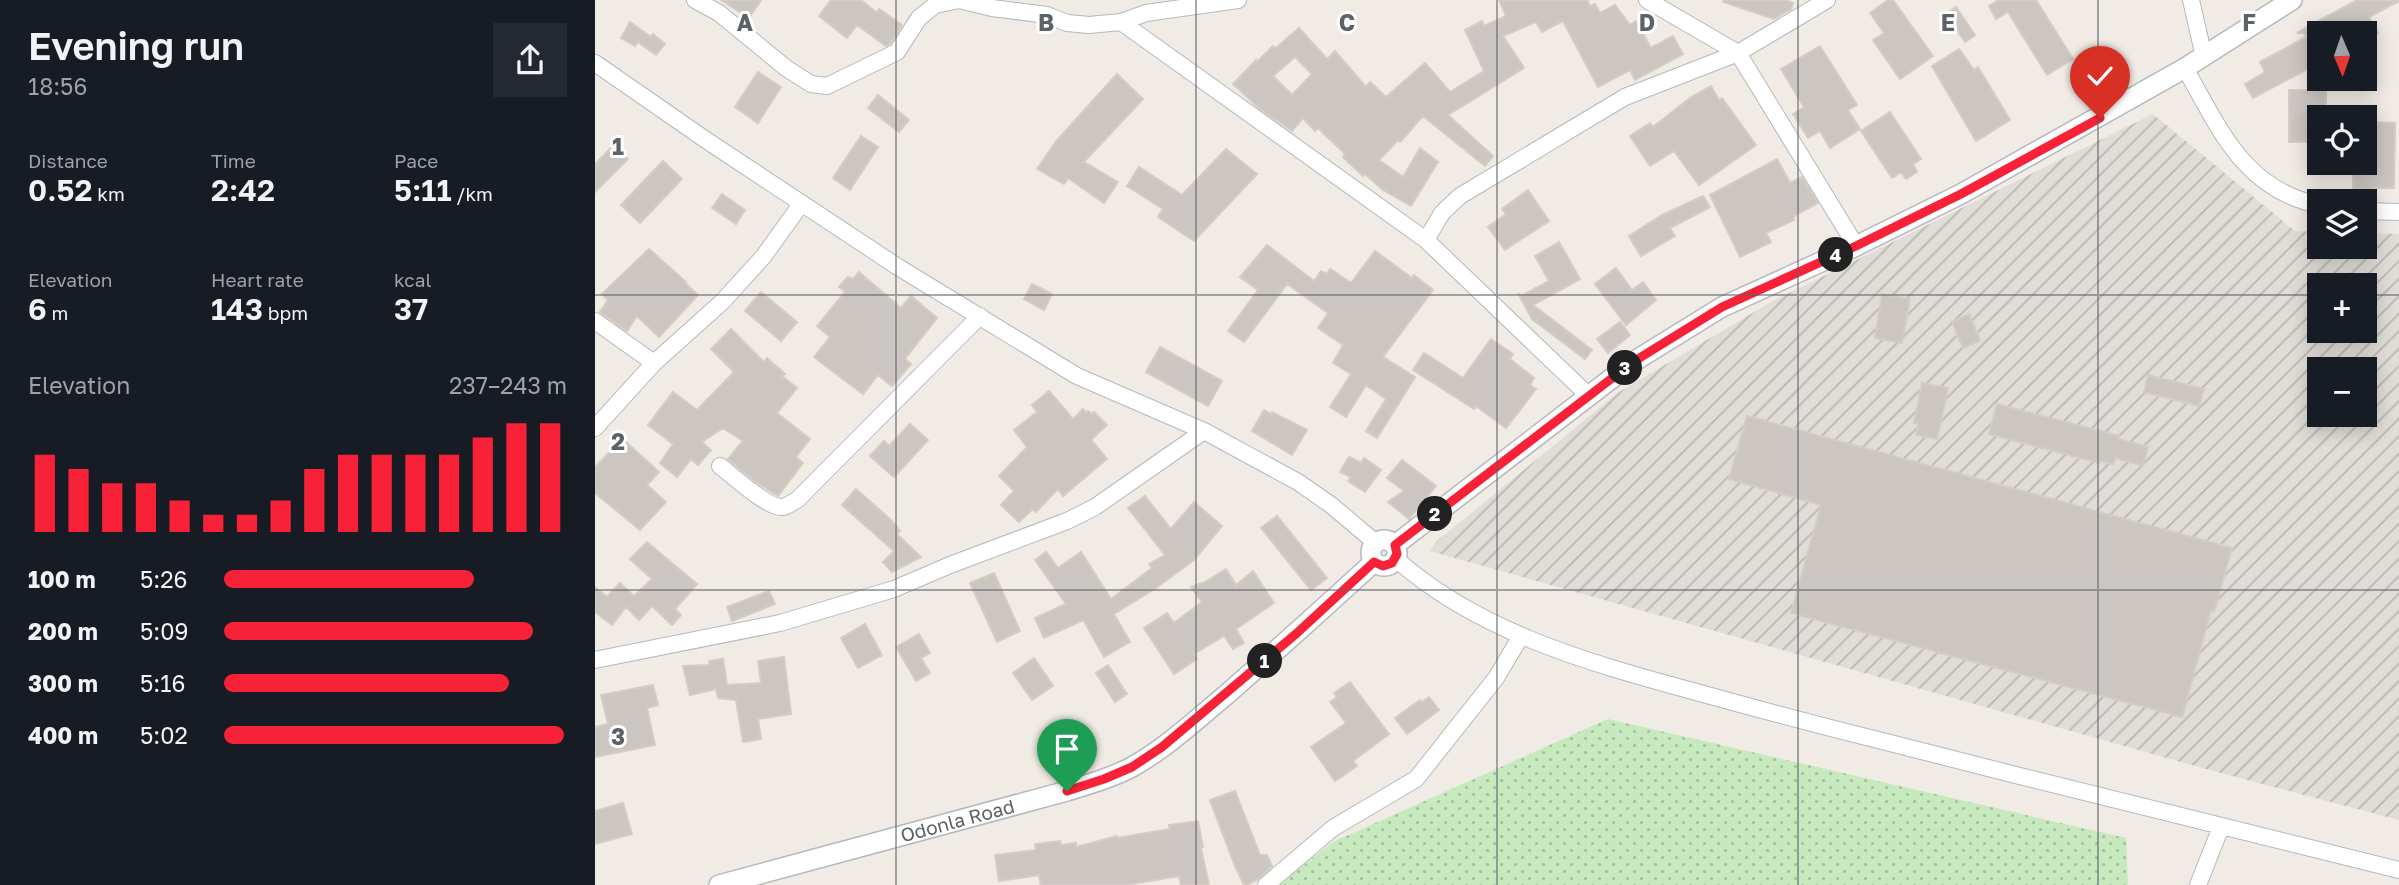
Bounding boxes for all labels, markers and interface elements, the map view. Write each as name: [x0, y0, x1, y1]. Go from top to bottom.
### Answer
text: A: [737, 8, 754, 36]
text: B: [1038, 8, 1054, 36]
text: C: [1339, 8, 1355, 36]
text: D: [1639, 8, 1655, 36]
text: E: [1941, 8, 1955, 36]
text: F: [2242, 8, 2256, 36]
north arrow: [2307, 21, 2377, 91]
map controls: [2307, 21, 2377, 427]
text: Evening run: [28, 23, 244, 68]
button: share: [493, 23, 567, 97]
pin: [2070, 46, 2130, 118]
icon: check: [2081, 57, 2119, 95]
text: 18:56: [28, 72, 87, 100]
button: locate: [2307, 105, 2377, 175]
text: 1: [612, 132, 624, 160]
text: Distance: [28, 149, 108, 172]
text: Time: [211, 149, 256, 172]
text: Pace: [394, 149, 438, 172]
text: 0.52: [28, 172, 92, 208]
text: 2:42: [211, 172, 275, 208]
text: 5:11: [394, 172, 452, 208]
text: km: [92, 182, 125, 205]
text: /km: [452, 182, 493, 205]
button: layers: [2307, 189, 2377, 259]
pin: 4: [1819, 238, 1853, 272]
text: 4: [1830, 243, 1841, 266]
text: Elevation: [28, 268, 113, 291]
text: Heart rate: [211, 268, 304, 291]
text: kcal: [394, 268, 432, 291]
button: +: [2307, 273, 2377, 343]
text: 6: [28, 291, 47, 327]
text: 143: [211, 291, 263, 327]
text: 37: [394, 291, 428, 327]
text: m: [47, 301, 68, 324]
text: bpm: [263, 301, 308, 324]
pin: 3: [1607, 350, 1643, 386]
text: 3: [1619, 356, 1630, 379]
button: −: [2307, 357, 2377, 427]
text: Elevation: [28, 371, 130, 399]
text: 237–243 m: [449, 371, 567, 399]
text: 2: [611, 427, 625, 455]
pin: 2: [1417, 496, 1453, 532]
text: 2: [1429, 502, 1440, 525]
text: 100 m: [28, 565, 96, 593]
text: 5:26: [140, 565, 188, 593]
text: 200 m: [28, 617, 98, 645]
text: 5:09: [140, 617, 188, 645]
pin: 1: [1247, 644, 1283, 678]
text: 1: [1260, 649, 1269, 672]
text: 300 m: [28, 669, 98, 697]
text: 5:16: [140, 669, 185, 697]
pin: [1037, 719, 1097, 791]
text: 400 m: [28, 721, 98, 749]
text: 5:02: [140, 721, 188, 749]
text: 3: [611, 722, 625, 750]
icon: arrive: [1048, 730, 1086, 768]
street label: Odonla Road: [898, 794, 1017, 846]

